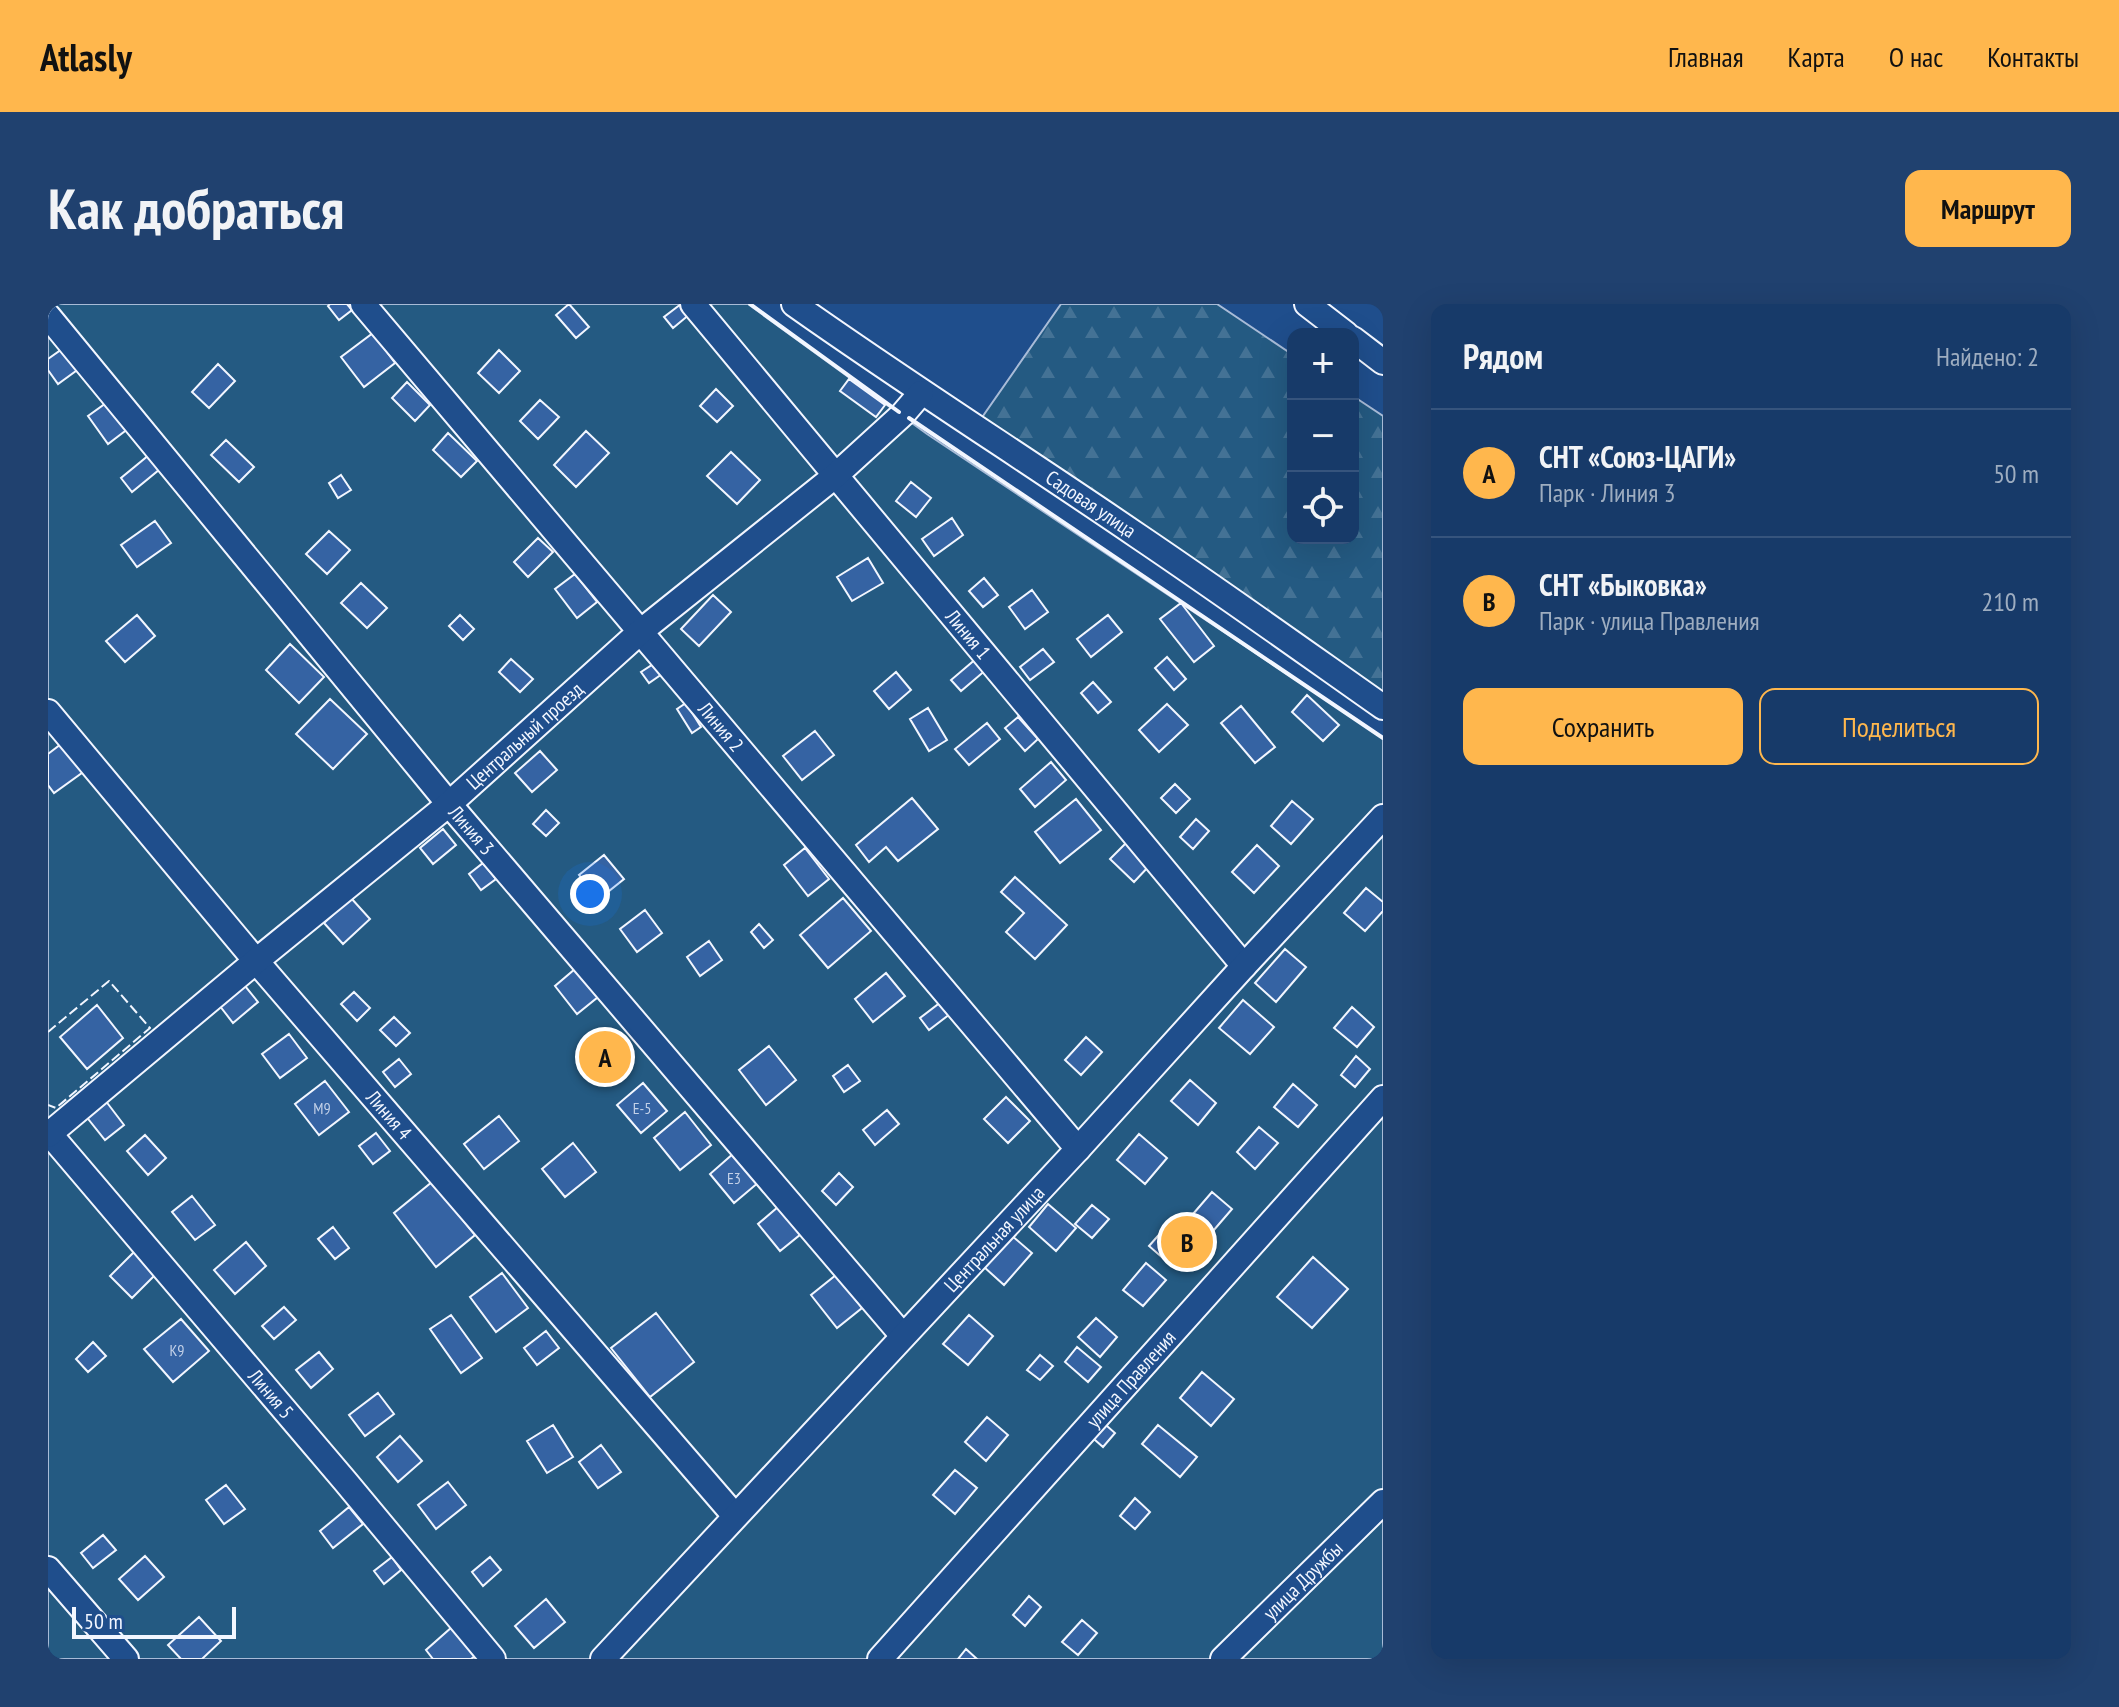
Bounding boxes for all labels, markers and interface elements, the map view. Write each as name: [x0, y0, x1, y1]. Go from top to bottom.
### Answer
text: Atlasly: [40, 32, 132, 81]
text: Главная: [1668, 38, 1744, 75]
text: Карта: [1788, 38, 1845, 75]
text: О нас: [1889, 38, 1943, 75]
text: Контакты: [1987, 38, 2079, 75]
button: Маршрут: [1905, 170, 2071, 247]
text: Как добраться: [48, 172, 344, 244]
map controls: [1287, 328, 1359, 544]
button: +: [1287, 328, 1359, 400]
text: Рядом: [1463, 334, 1543, 378]
text: Найдено: 2: [1936, 340, 2039, 373]
button: −: [1287, 400, 1359, 472]
text: СНТ «Союз-ЦАГИ»: [1539, 437, 1736, 476]
text: A: [1482, 457, 1496, 490]
text: 50 m: [1993, 457, 2039, 490]
street label: Садовая улица: [1041, 464, 1141, 544]
button: locate: [1287, 472, 1359, 544]
text: Парк · Линия 3: [1539, 476, 1675, 509]
text: СНТ «Быковка»: [1539, 565, 1707, 604]
text: B: [1483, 585, 1495, 618]
text: 210 m: [1981, 585, 2039, 618]
street label: Линия 1: [939, 603, 996, 665]
text: Парк · улица Правления: [1539, 604, 1760, 637]
street label: Центральный проезд: [461, 676, 589, 795]
button: Сохранить: [1463, 688, 1743, 765]
button: Поделиться: [1759, 688, 2039, 765]
street label: Линия 2: [692, 696, 749, 757]
street label: Линия 3: [442, 799, 500, 860]
your location: [570, 874, 610, 914]
pin: A: [579, 1027, 631, 1087]
street label: Линия 4: [360, 1084, 418, 1145]
house number: М9: [313, 1098, 331, 1118]
house number: Е-5: [633, 1098, 651, 1118]
house number: Е3: [727, 1168, 741, 1188]
street label: Центральная улица: [938, 1180, 1050, 1298]
pin: B: [1161, 1212, 1213, 1272]
street label: улица Правления: [1081, 1325, 1181, 1433]
house number: К9: [169, 1340, 185, 1360]
street label: Линия 5: [242, 1363, 299, 1424]
street label: улица Дружбы: [1257, 1536, 1348, 1626]
scale bar: [72, 1603, 236, 1639]
text: 50 m: [84, 1607, 123, 1635]

